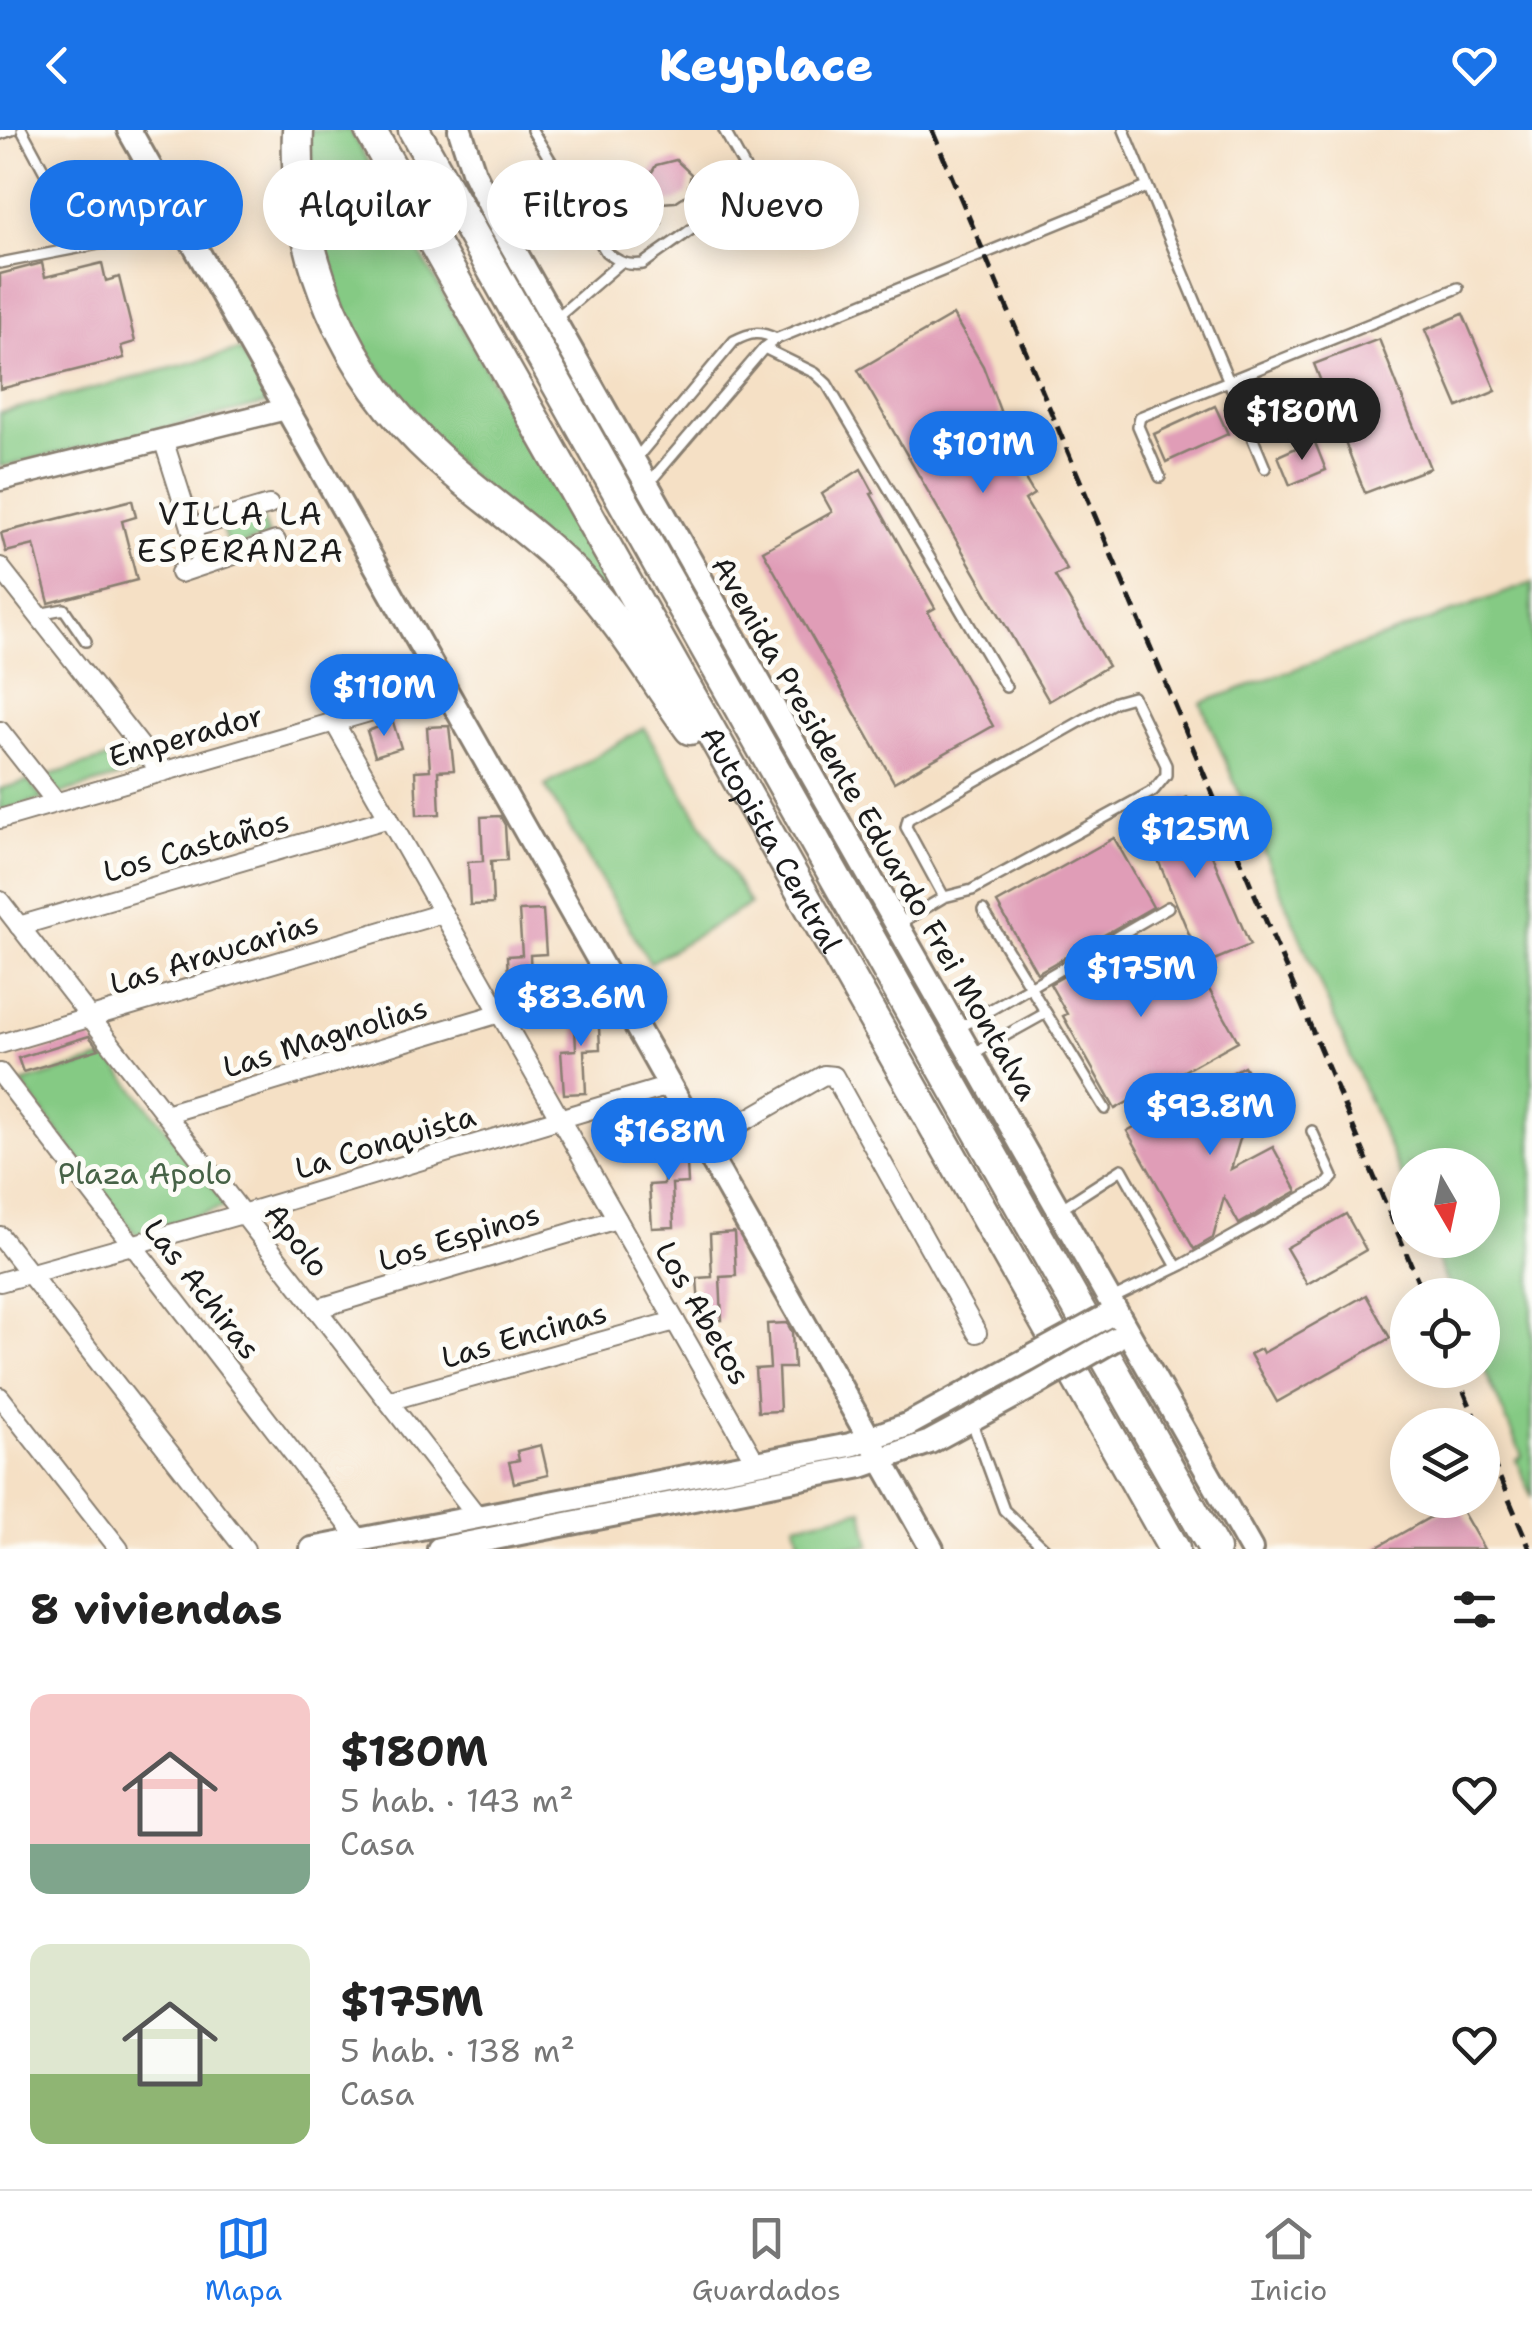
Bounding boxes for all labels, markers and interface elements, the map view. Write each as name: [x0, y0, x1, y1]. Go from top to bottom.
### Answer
text: Keyplace: [659, 35, 873, 95]
icon: back: [30, 38, 85, 93]
icon: heart: [1447, 38, 1502, 93]
chip: Comprar: [30, 160, 243, 250]
chip: Alquilar: [263, 160, 467, 250]
chip: Filtros: [487, 160, 664, 250]
chip: Nuevo: [684, 160, 859, 250]
pin: $180M: [1232, 378, 1372, 463]
text: $180M: [1246, 389, 1358, 432]
pin: $101M: [913, 411, 1053, 496]
text: $101M: [931, 422, 1035, 465]
district label: VILLA LA ESPERANZA: [137, 492, 345, 572]
street label: Avenida Presidente Eduardo Frei Montalva: [702, 548, 1048, 1108]
pin: $110M: [314, 654, 454, 739]
text: $110M: [332, 665, 436, 708]
street label: Emperador: [104, 694, 268, 778]
street label: Autopista Central: [691, 718, 852, 960]
pin: $125M: [1125, 796, 1265, 881]
street label: Los Castaños: [98, 800, 294, 892]
text: $125M: [1140, 807, 1250, 850]
street label: Las Araucarias: [105, 902, 323, 1004]
pin: $175M: [1071, 935, 1211, 1020]
text: $175M: [1086, 946, 1196, 989]
pin: $83.6M: [500, 964, 662, 1049]
text: $83.6M: [516, 975, 646, 1018]
street label: Las Magnolias: [218, 986, 432, 1088]
pin: $93.8M: [1129, 1073, 1291, 1158]
text: $93.8M: [1146, 1084, 1274, 1127]
street label: La Conquista: [290, 1095, 481, 1189]
pin: $168M: [599, 1098, 739, 1183]
text: $168M: [613, 1109, 725, 1152]
north arrow: [1390, 1148, 1500, 1258]
map controls: [1390, 1148, 1500, 1518]
park label: Plaza Apolo: [58, 1153, 232, 1194]
street label: Los Espinos: [373, 1193, 545, 1281]
street label: Apolo: [255, 1194, 339, 1286]
street label: Las Achiras: [134, 1210, 270, 1368]
street label: Los Abetos: [645, 1234, 761, 1392]
button: locate: [1390, 1278, 1500, 1388]
street label: Las Encinas: [437, 1292, 611, 1378]
button: layers: [1390, 1408, 1500, 1518]
text: 8 viviendas: [30, 1581, 282, 1637]
icon: filters: [1447, 1582, 1502, 1637]
text: $180M: [340, 1723, 488, 1779]
icon: home: [110, 1734, 230, 1854]
icon: heart: [1447, 1767, 1502, 1822]
text: 5 hab. · 143 m²: [340, 1779, 574, 1822]
text: Casa: [340, 1822, 414, 1865]
text: $175M: [340, 1973, 484, 2029]
icon: home: [110, 1984, 230, 2104]
icon: heart: [1447, 2017, 1502, 2072]
text: 5 hab. · 138 m²: [340, 2029, 575, 2072]
text: Casa: [340, 2072, 414, 2115]
tab: Mapa: [205, 2211, 282, 2309]
tab: Guardados: [692, 2211, 841, 2309]
tab: Inicio: [1250, 2211, 1327, 2309]

